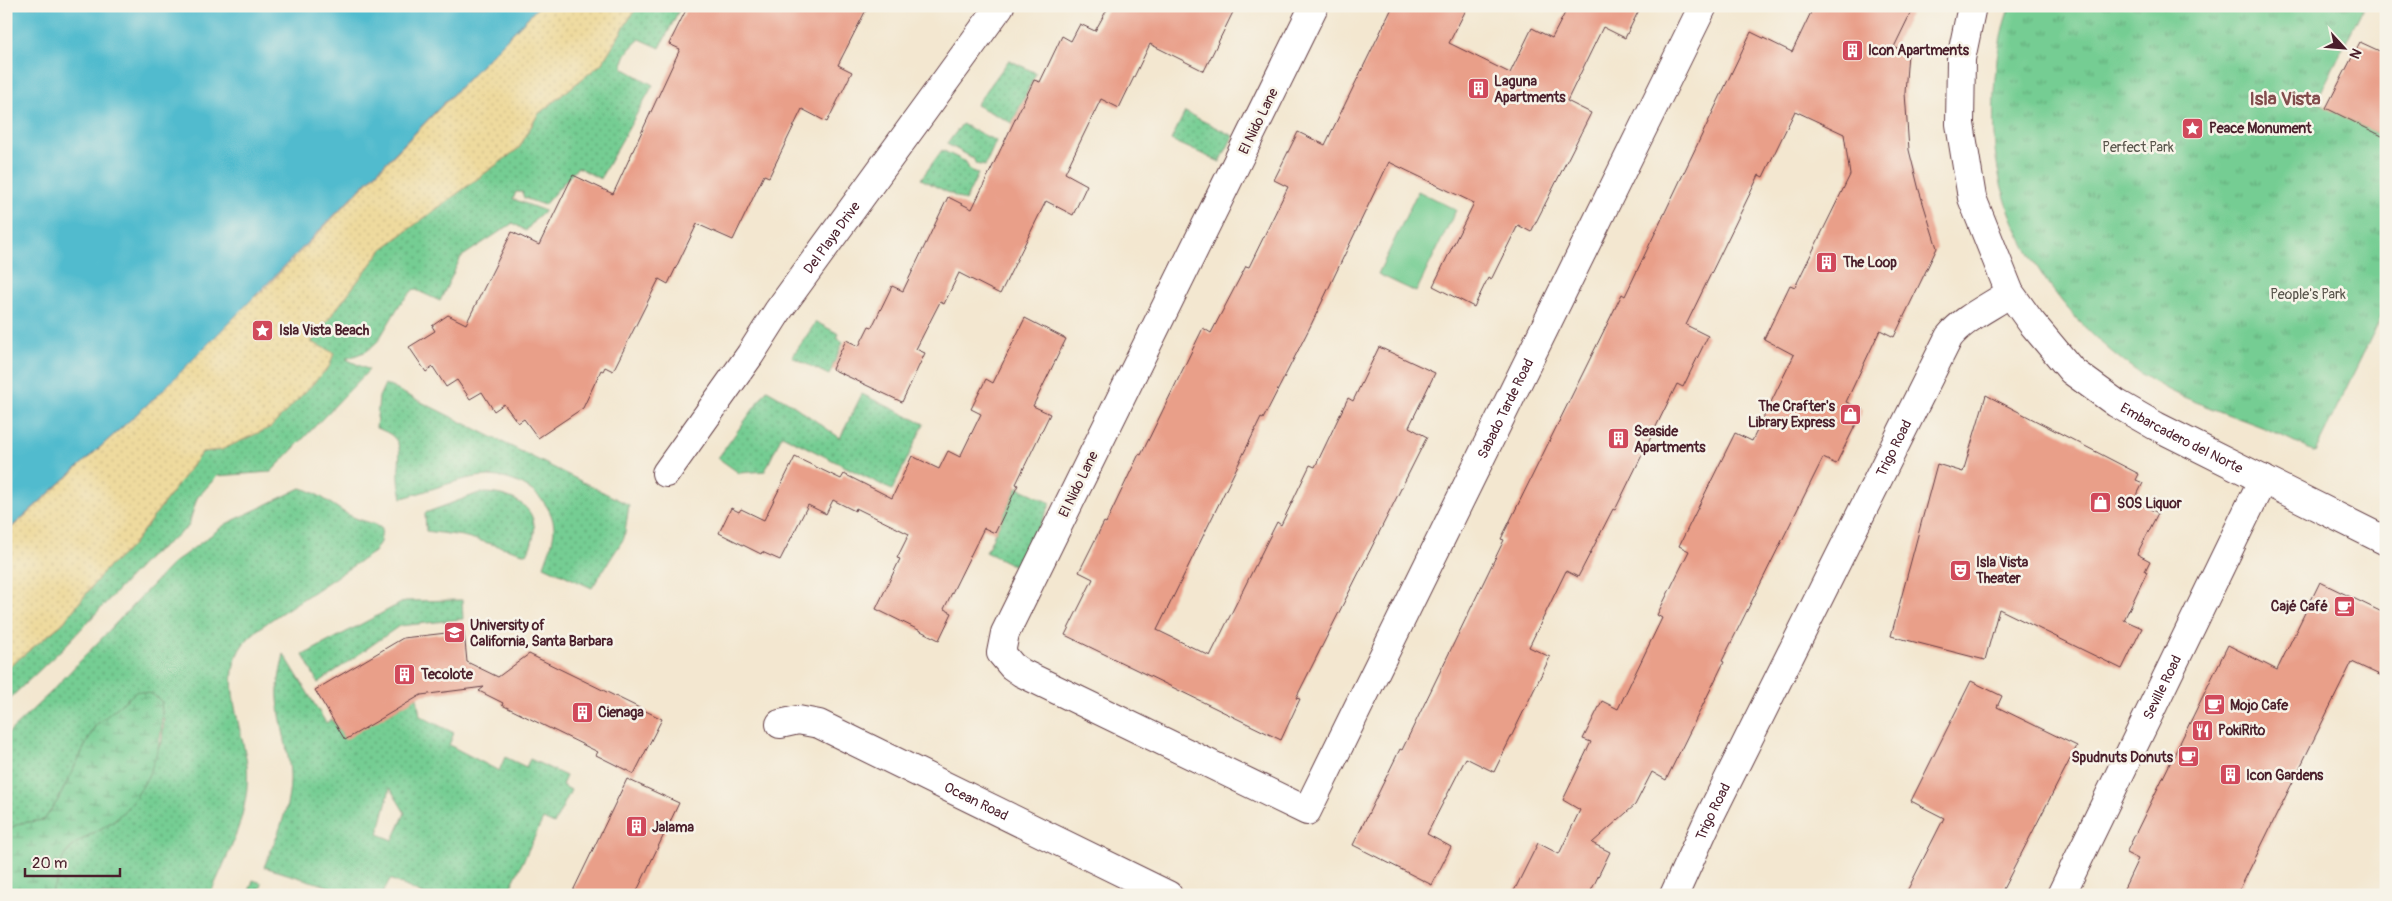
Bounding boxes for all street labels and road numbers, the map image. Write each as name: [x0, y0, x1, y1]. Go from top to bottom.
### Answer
street label: El Nido Lane: [1235, 85, 1282, 157]
street label: Del Playa Drive: [800, 198, 864, 277]
street label: Sabado Tarde Road: [1474, 356, 1537, 461]
street label: Embarcadero del Norte: [2117, 399, 2246, 477]
street label: Trigo Road: [1873, 417, 1915, 480]
street label: El Nido Lane: [1055, 448, 1102, 520]
street label: Seville Road: [2140, 652, 2185, 722]
street label: Ocean Road: [941, 779, 1011, 824]
street label: Trigo Road: [1692, 780, 1734, 843]

